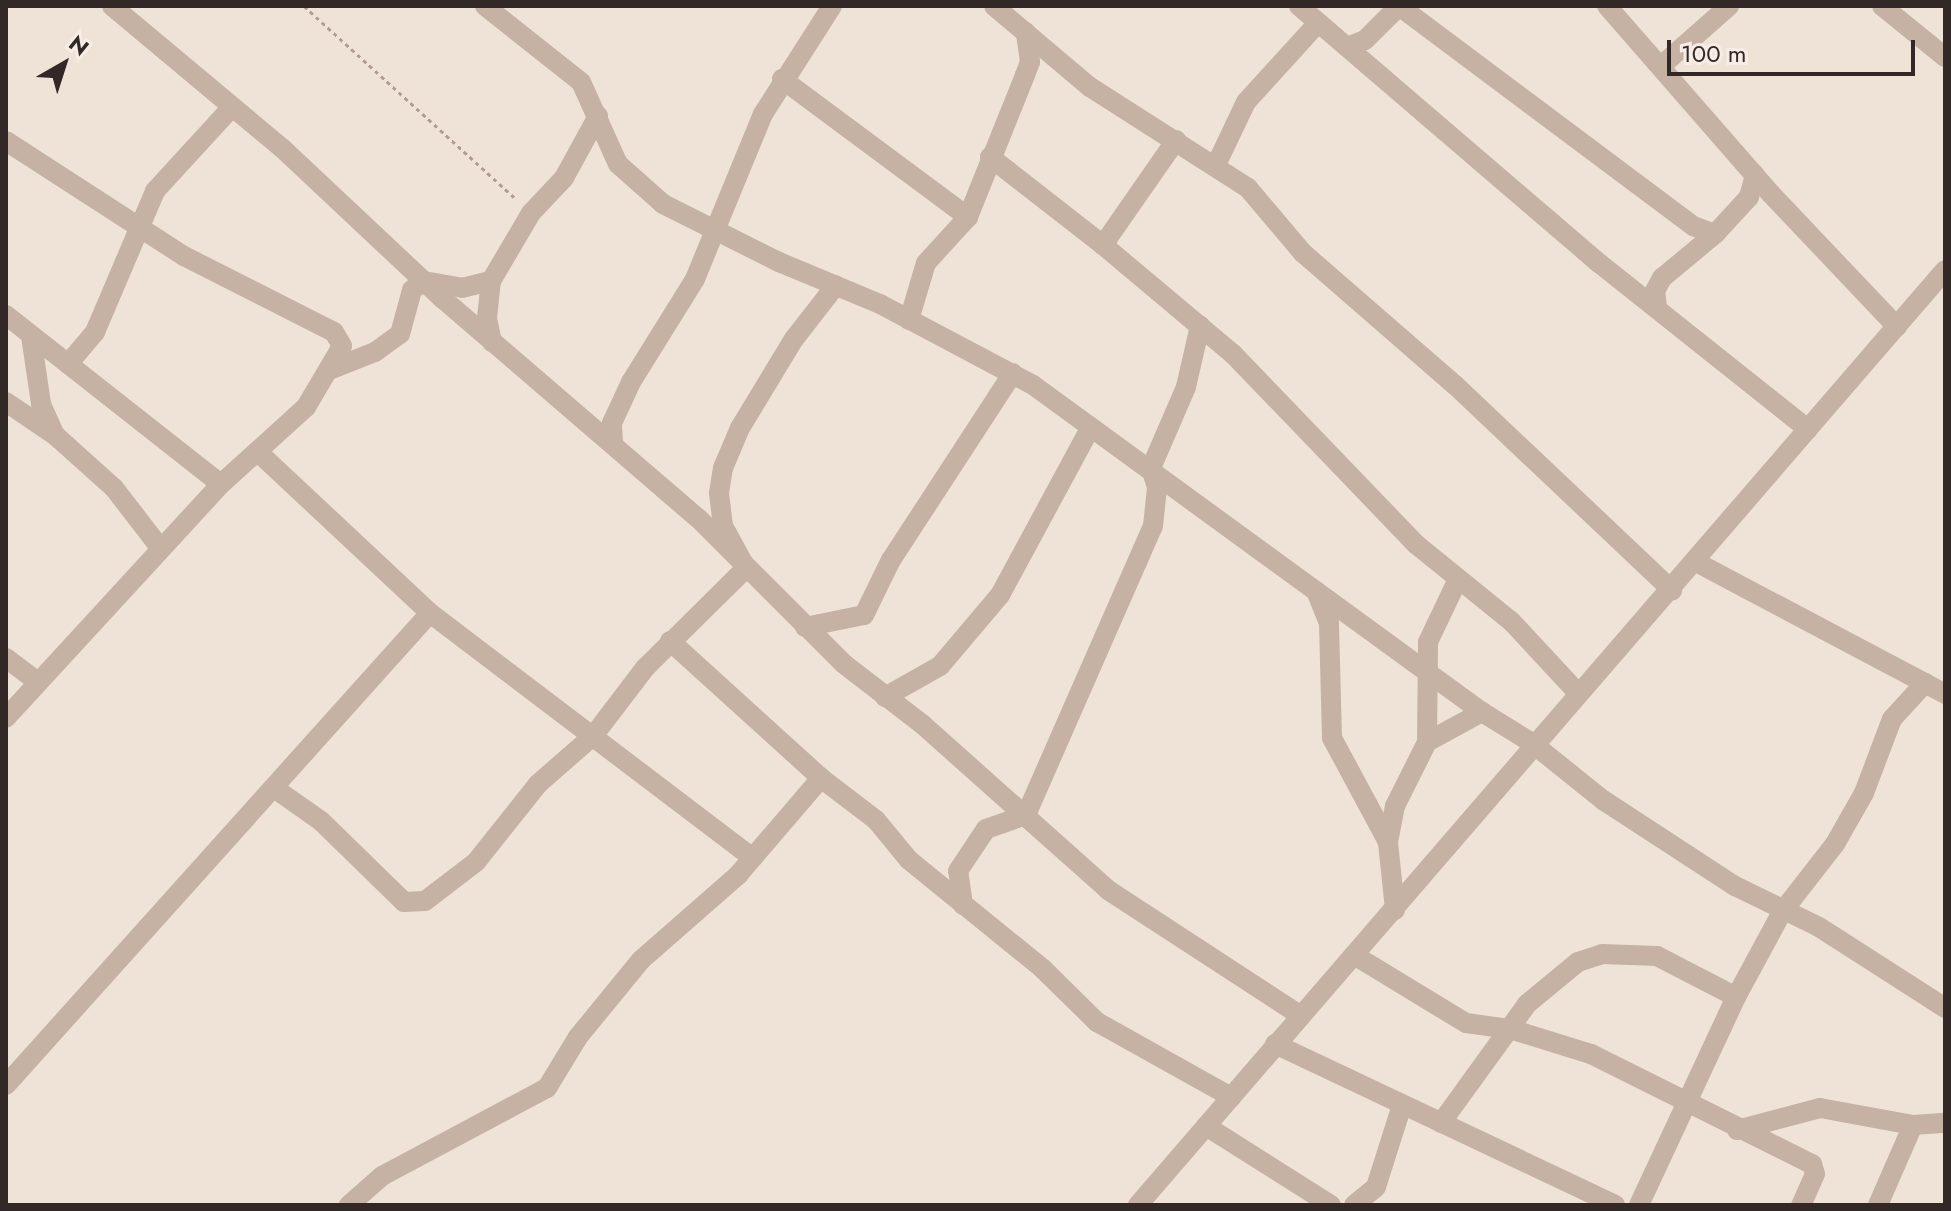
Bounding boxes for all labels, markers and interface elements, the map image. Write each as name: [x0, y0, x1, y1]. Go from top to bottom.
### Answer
north arrow: [24, 24, 104, 104]
scale bar: [1671, 24, 1919, 74]
text: N: [62, 27, 96, 63]
text: 100 m: [1681, 36, 1747, 71]

